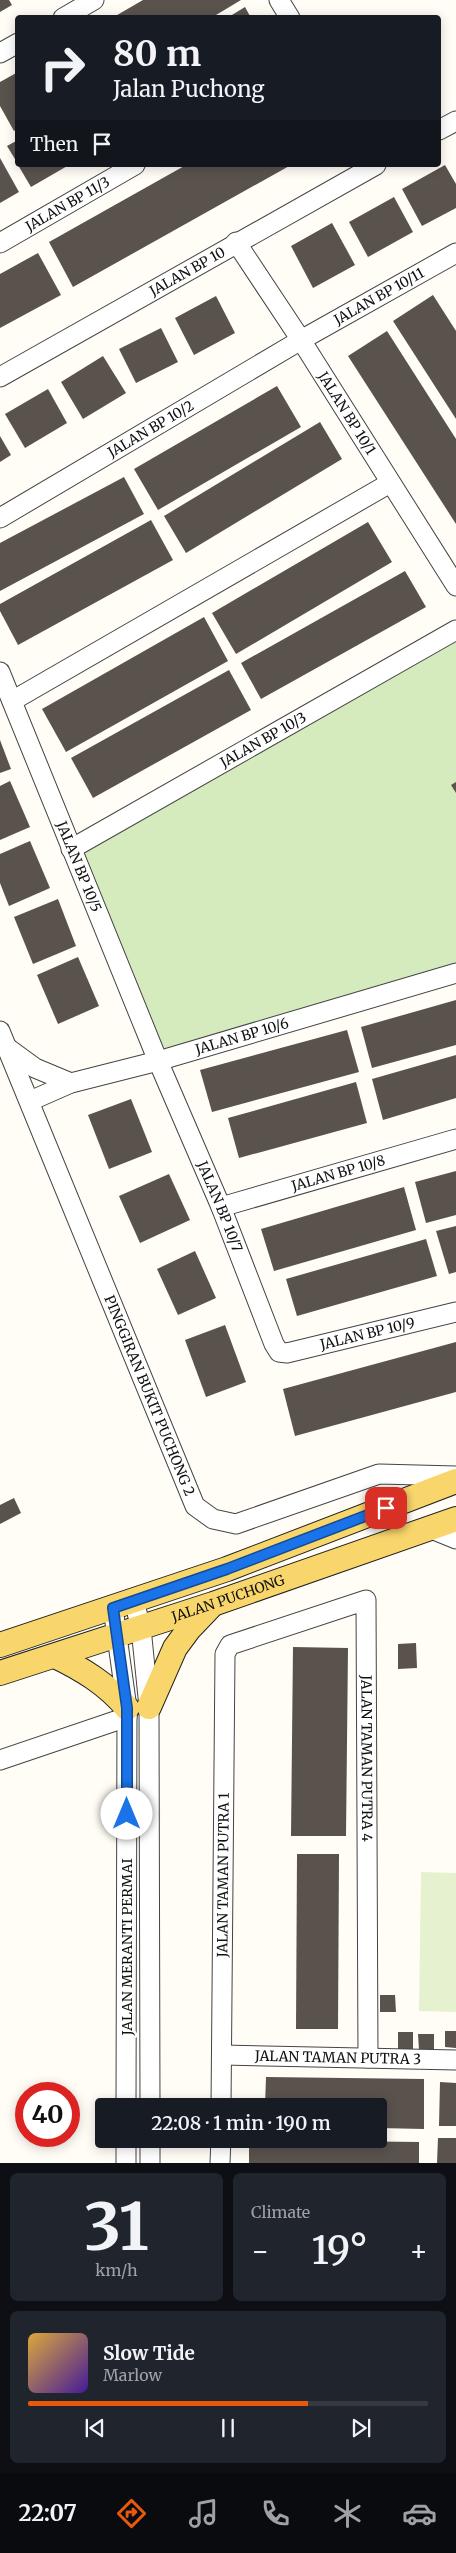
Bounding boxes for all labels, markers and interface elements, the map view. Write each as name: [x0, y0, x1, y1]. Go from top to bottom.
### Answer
text: 80 m: [113, 32, 201, 76]
icon: right: [30, 35, 95, 100]
text: Jalan Puchong: [113, 75, 265, 103]
icon: arrive: [88, 130, 116, 158]
text: Then: [30, 132, 78, 156]
street label: JALAN BP 11/3: [21, 173, 113, 236]
street label: JALAN BP 10: [145, 243, 228, 300]
street label: JALAN BP 10/11: [330, 264, 427, 329]
street label: JALAN BP 10/1: [314, 367, 380, 458]
street label: JALAN BP 10/2: [104, 397, 197, 462]
street label: JALAN BP 10/3: [216, 708, 309, 772]
street label: JALAN BP 10/5: [52, 818, 106, 915]
street label: JALAN BP 10/6: [192, 1014, 291, 1059]
street label: JALAN BP 10/8: [288, 1151, 387, 1195]
street label: JALAN BP 10/7: [193, 1157, 247, 1255]
street label: PINGGIRAN BUKIT PUCHONG 2: [100, 1292, 199, 1499]
street label: JALAN BP 10/9: [317, 1313, 417, 1354]
pin: [365, 1487, 407, 1529]
icon: arrive: [372, 1494, 400, 1522]
street label: JALAN PUCHONG: [168, 1571, 287, 1626]
street label: JALAN TAMAN PUTRA 4: [357, 1674, 376, 1842]
position arrow: [100, 1787, 152, 1839]
street label: JALAN TAMAN PUTRA 1: [213, 1793, 233, 1958]
street label: JALAN MERANTI PERMAI: [118, 1858, 136, 2037]
street label: JALAN TAMAN PUTRA 3: [254, 2047, 421, 2068]
speed limit sign: 40: [15, 2082, 80, 2147]
text: 22:08 · 1 min · 190 m: [151, 2111, 331, 2135]
text: 31: [84, 2186, 149, 2268]
text: Climate: [251, 2202, 310, 2222]
text: 19°: [312, 2227, 367, 2274]
text: −: [251, 2233, 270, 2269]
text: +: [409, 2233, 428, 2269]
text: km/h: [95, 2260, 138, 2280]
text: Slow Tide: [103, 2341, 195, 2365]
text: Marlow: [103, 2365, 162, 2385]
icon: previous: [81, 2414, 109, 2442]
icon: pause: [214, 2414, 242, 2442]
icon: next: [347, 2414, 375, 2442]
icon: directions: [114, 2496, 149, 2531]
icon: music: [186, 2496, 221, 2531]
icon: phone: [258, 2496, 293, 2531]
icon: climate: [330, 2496, 365, 2531]
icon: car: [402, 2496, 437, 2531]
text: 22:07: [19, 2499, 77, 2527]

